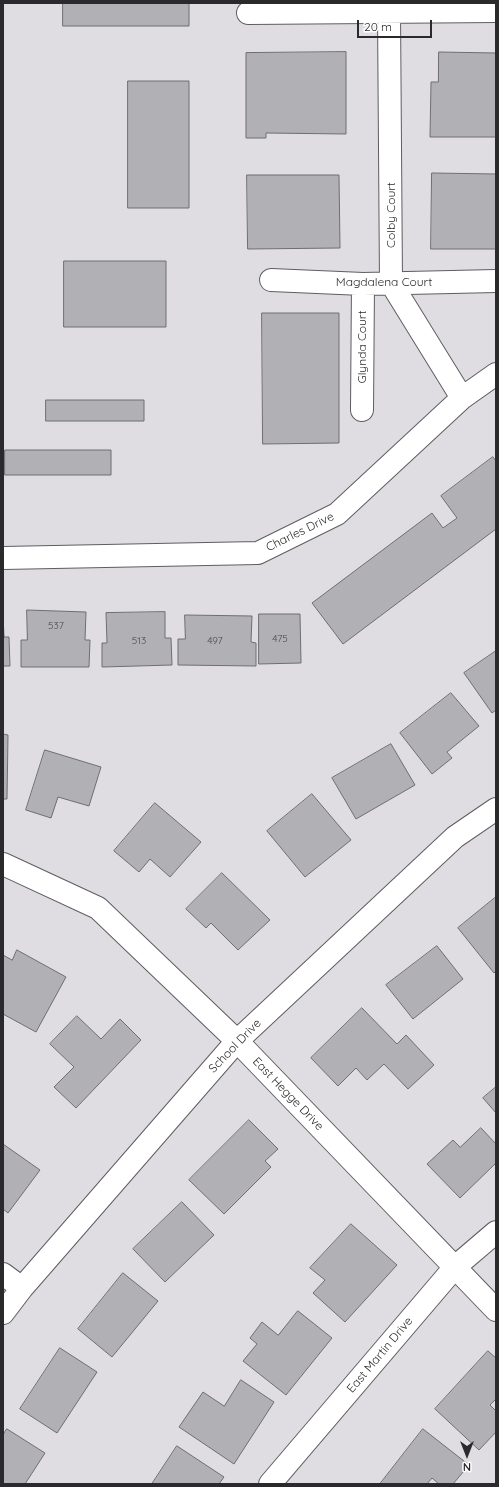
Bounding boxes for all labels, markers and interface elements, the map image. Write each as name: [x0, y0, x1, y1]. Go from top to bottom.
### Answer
scale bar: [359, 12, 434, 38]
text: 20 m: [364, 19, 392, 34]
street label: Colby Court: [384, 182, 398, 248]
street label: Magdalena Court: [336, 275, 432, 289]
street label: Glynda Court: [355, 310, 369, 384]
street label: Charles Drive: [264, 509, 336, 555]
house number: 537: [48, 620, 64, 632]
house number: 475: [272, 633, 288, 645]
house number: 513: [132, 635, 146, 647]
house number: 497: [207, 635, 223, 647]
street label: School Drive: [206, 1016, 264, 1076]
street label: East Hegge Drive: [249, 1054, 327, 1134]
street label: East Martin Drive: [344, 1314, 416, 1396]
north arrow: [447, 1435, 487, 1475]
text: N: [463, 1460, 471, 1474]

